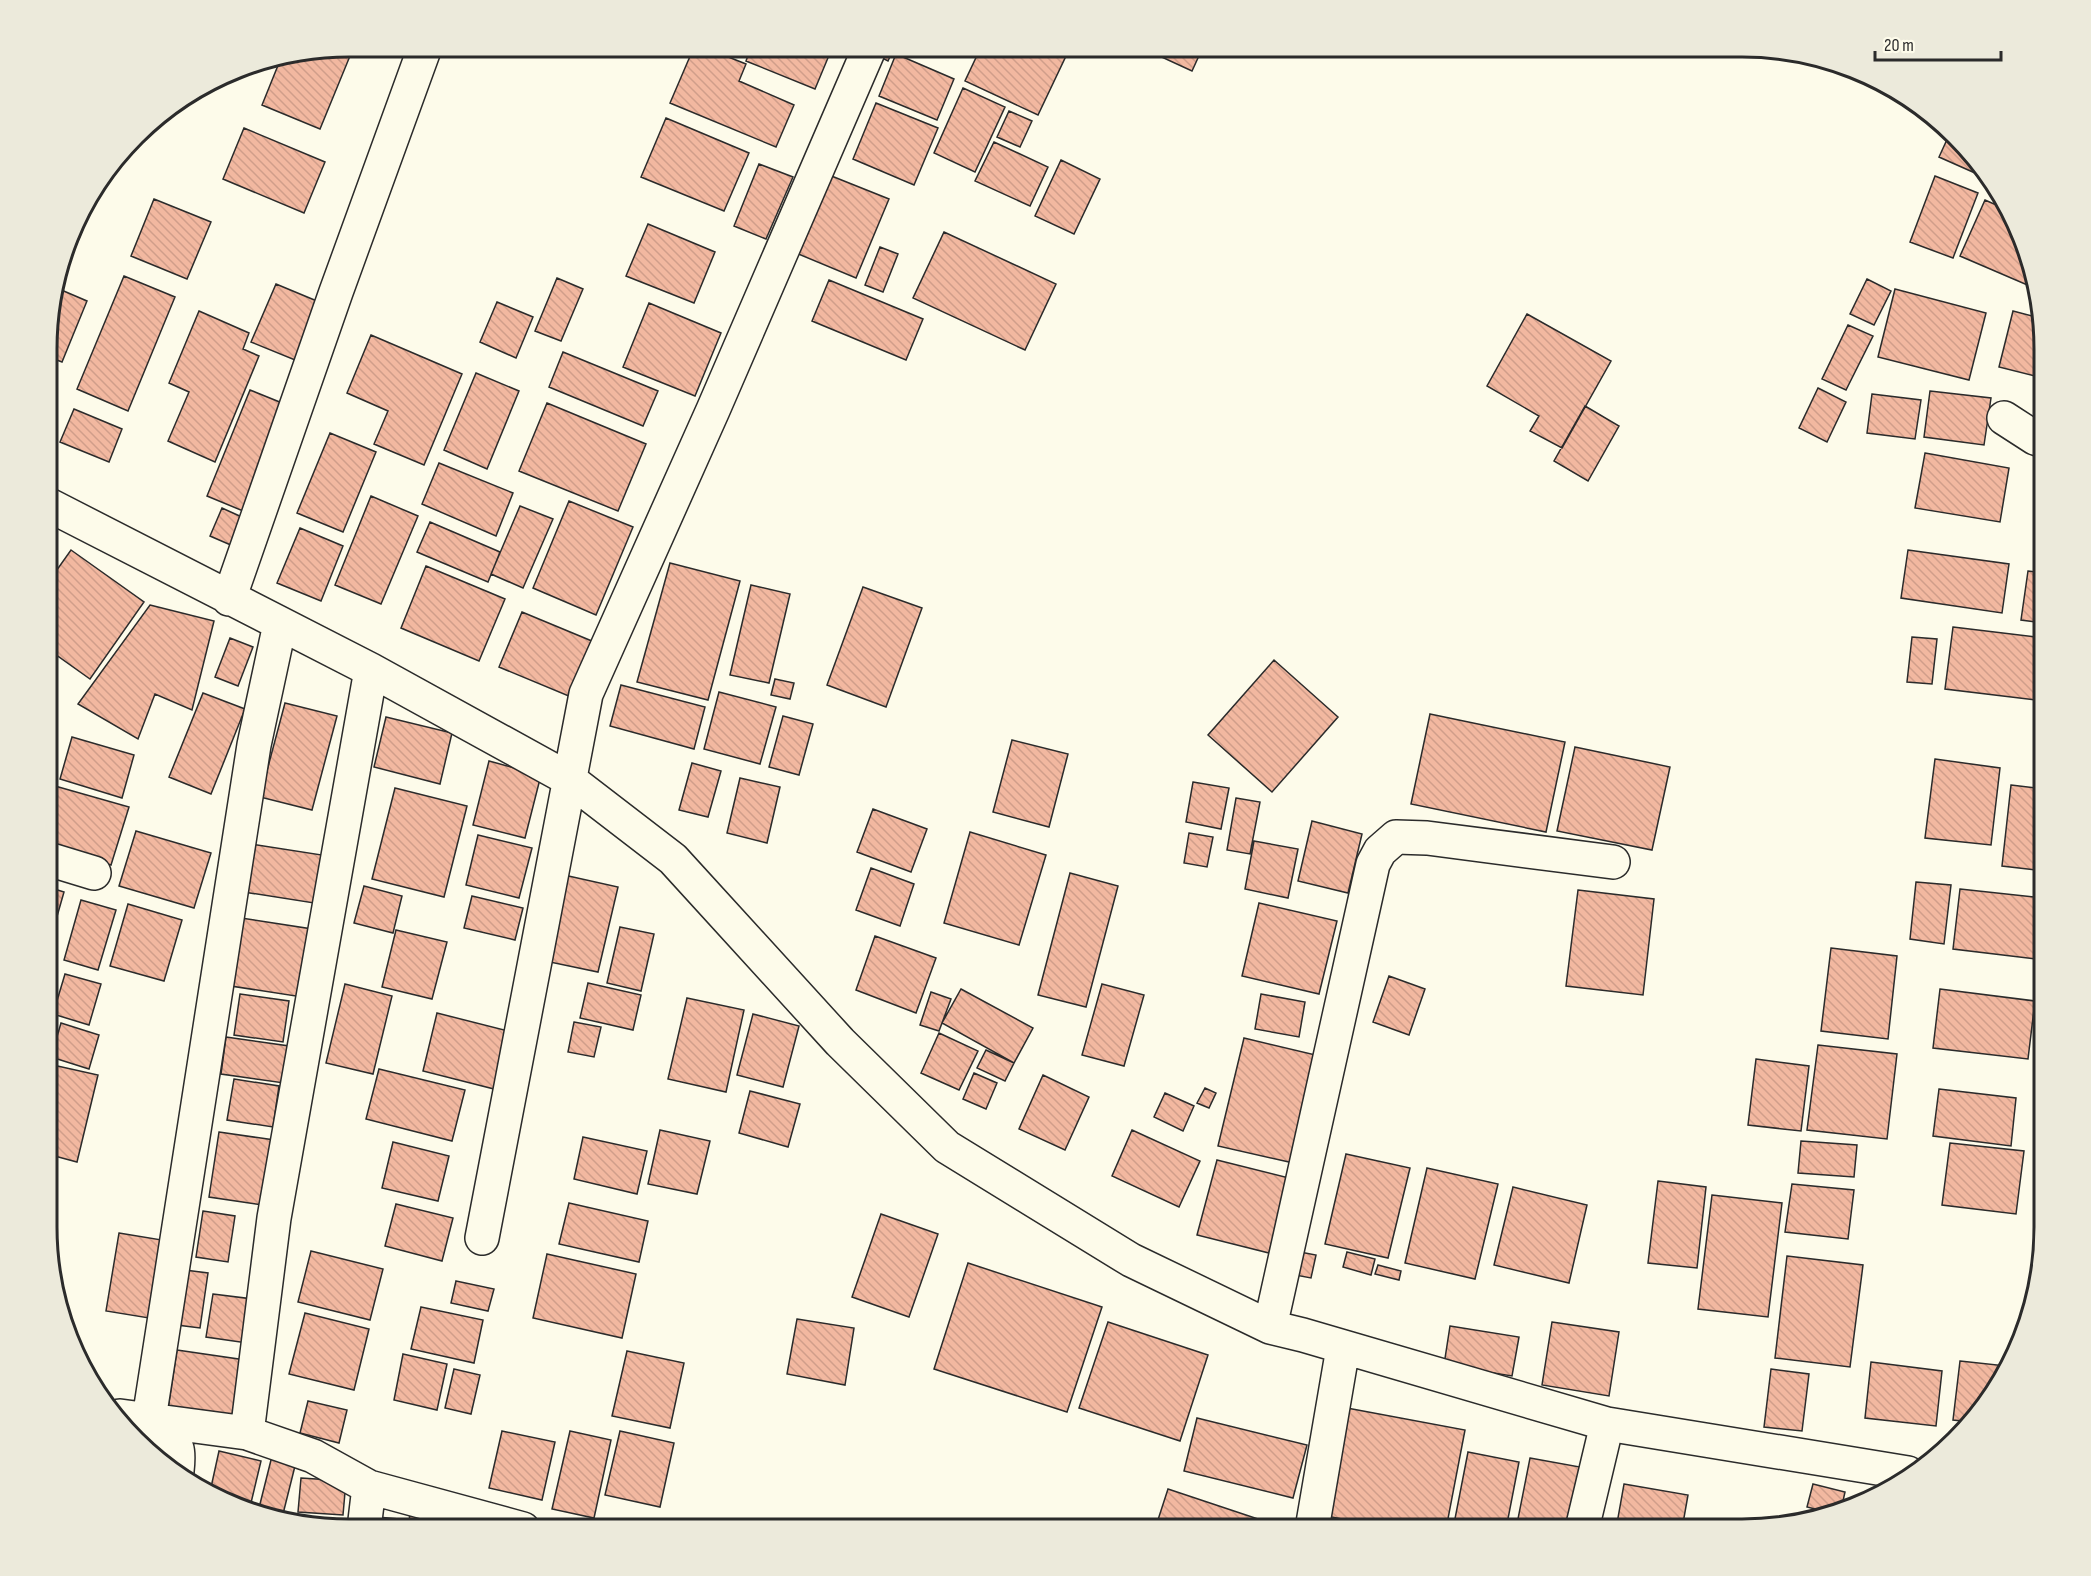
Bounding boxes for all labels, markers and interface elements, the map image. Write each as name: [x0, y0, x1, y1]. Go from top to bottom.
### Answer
scale bar: [1875, 24, 2001, 62]
text: 20 m: [1884, 35, 1914, 56]

